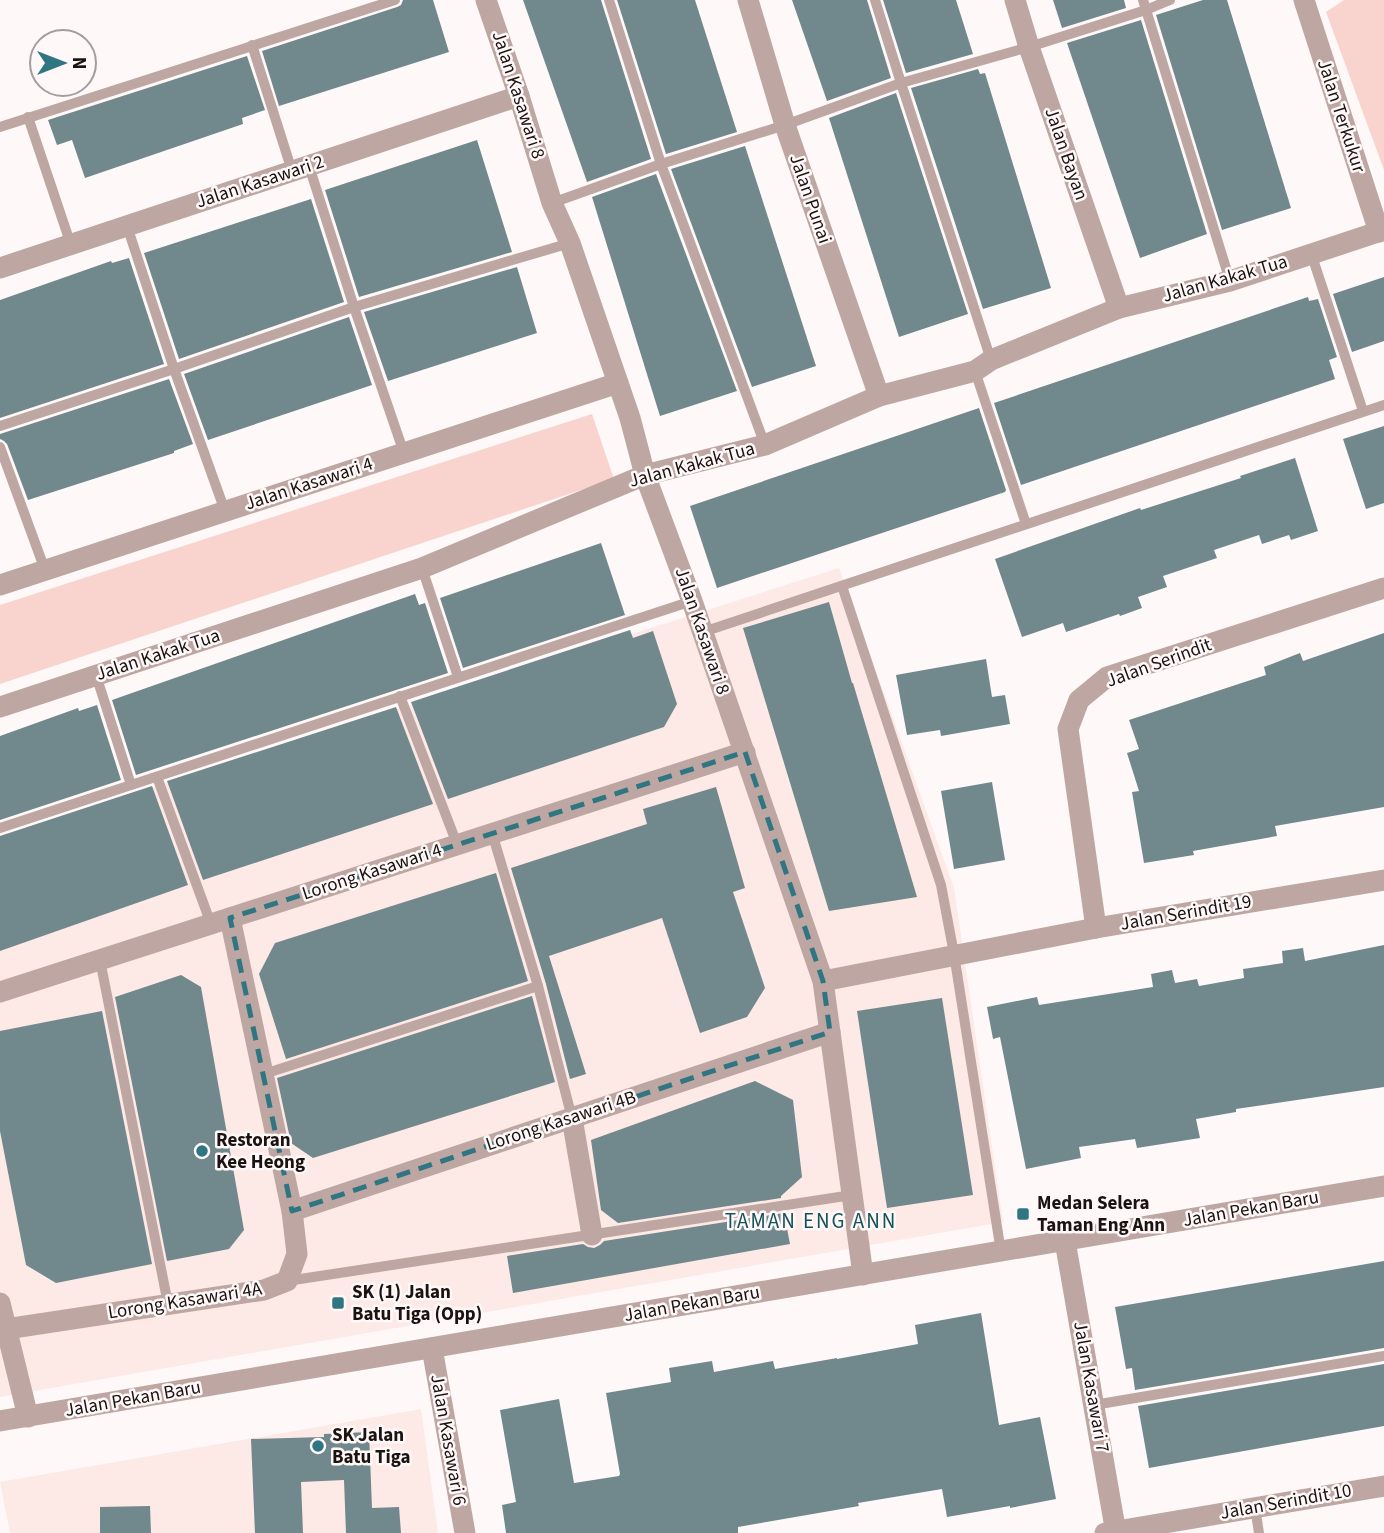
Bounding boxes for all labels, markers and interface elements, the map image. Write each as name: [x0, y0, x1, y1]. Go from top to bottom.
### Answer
north arrow: [28, 28, 98, 98]
street label: Jalan Kasawari 8: [485, 28, 551, 162]
street label: Jalan Terkukur: [1310, 56, 1372, 177]
text: N: [65, 57, 92, 69]
street label: Jalan Bayan: [1038, 104, 1094, 204]
street label: Jalan Kasawari 2: [193, 149, 327, 215]
street label: Jalan Punai: [782, 151, 838, 247]
street label: Jalan Kakak Tua: [1159, 248, 1291, 310]
street label: Jalan Kakak Tua: [626, 435, 758, 495]
street label: Jalan Kasawari 4: [242, 451, 376, 517]
street label: Jalan Kasawari 8: [668, 564, 736, 698]
street label: Jalan Kakak Tua: [92, 622, 224, 688]
street label: Jalan Serindit: [1103, 631, 1216, 695]
street label: Lorong Kasawari 4: [299, 837, 445, 907]
street label: Jalan Serindit 19: [1118, 888, 1254, 938]
street label: Lorong Kasawari 4B: [482, 1084, 640, 1158]
place label: Restoran Kee Heong: [216, 1127, 305, 1176]
marker: Restoran Kee Heong: [194, 1143, 210, 1159]
street label: Jalan Pekan Baru: [1181, 1184, 1321, 1234]
place label: Medan Selera Taman Eng Ann: [1037, 1190, 1165, 1239]
district label: TAMAN ENG ANN: [725, 1206, 897, 1236]
marker: Medan Selera Taman Eng Ann: [1015, 1206, 1031, 1222]
street label: Lorong Kasawari 4A: [106, 1275, 265, 1327]
place label: SK (1) Jalan Batu Tiga (Opp): [352, 1279, 482, 1328]
street label: Jalan Pekan Baru: [622, 1279, 762, 1329]
marker: SK (1) Jalan Batu Tiga (Opp): [330, 1295, 346, 1311]
street label: Jalan Kasawari 7: [1066, 1319, 1116, 1455]
street label: Jalan Kasawari 6: [423, 1372, 473, 1508]
street label: Jalan Pekan Baru: [63, 1374, 203, 1424]
place label: SK Jalan Batu Tiga: [332, 1422, 411, 1471]
marker: SK Jalan Batu Tiga: [310, 1438, 326, 1454]
street label: Jalan Serindit 10: [1218, 1477, 1354, 1527]

